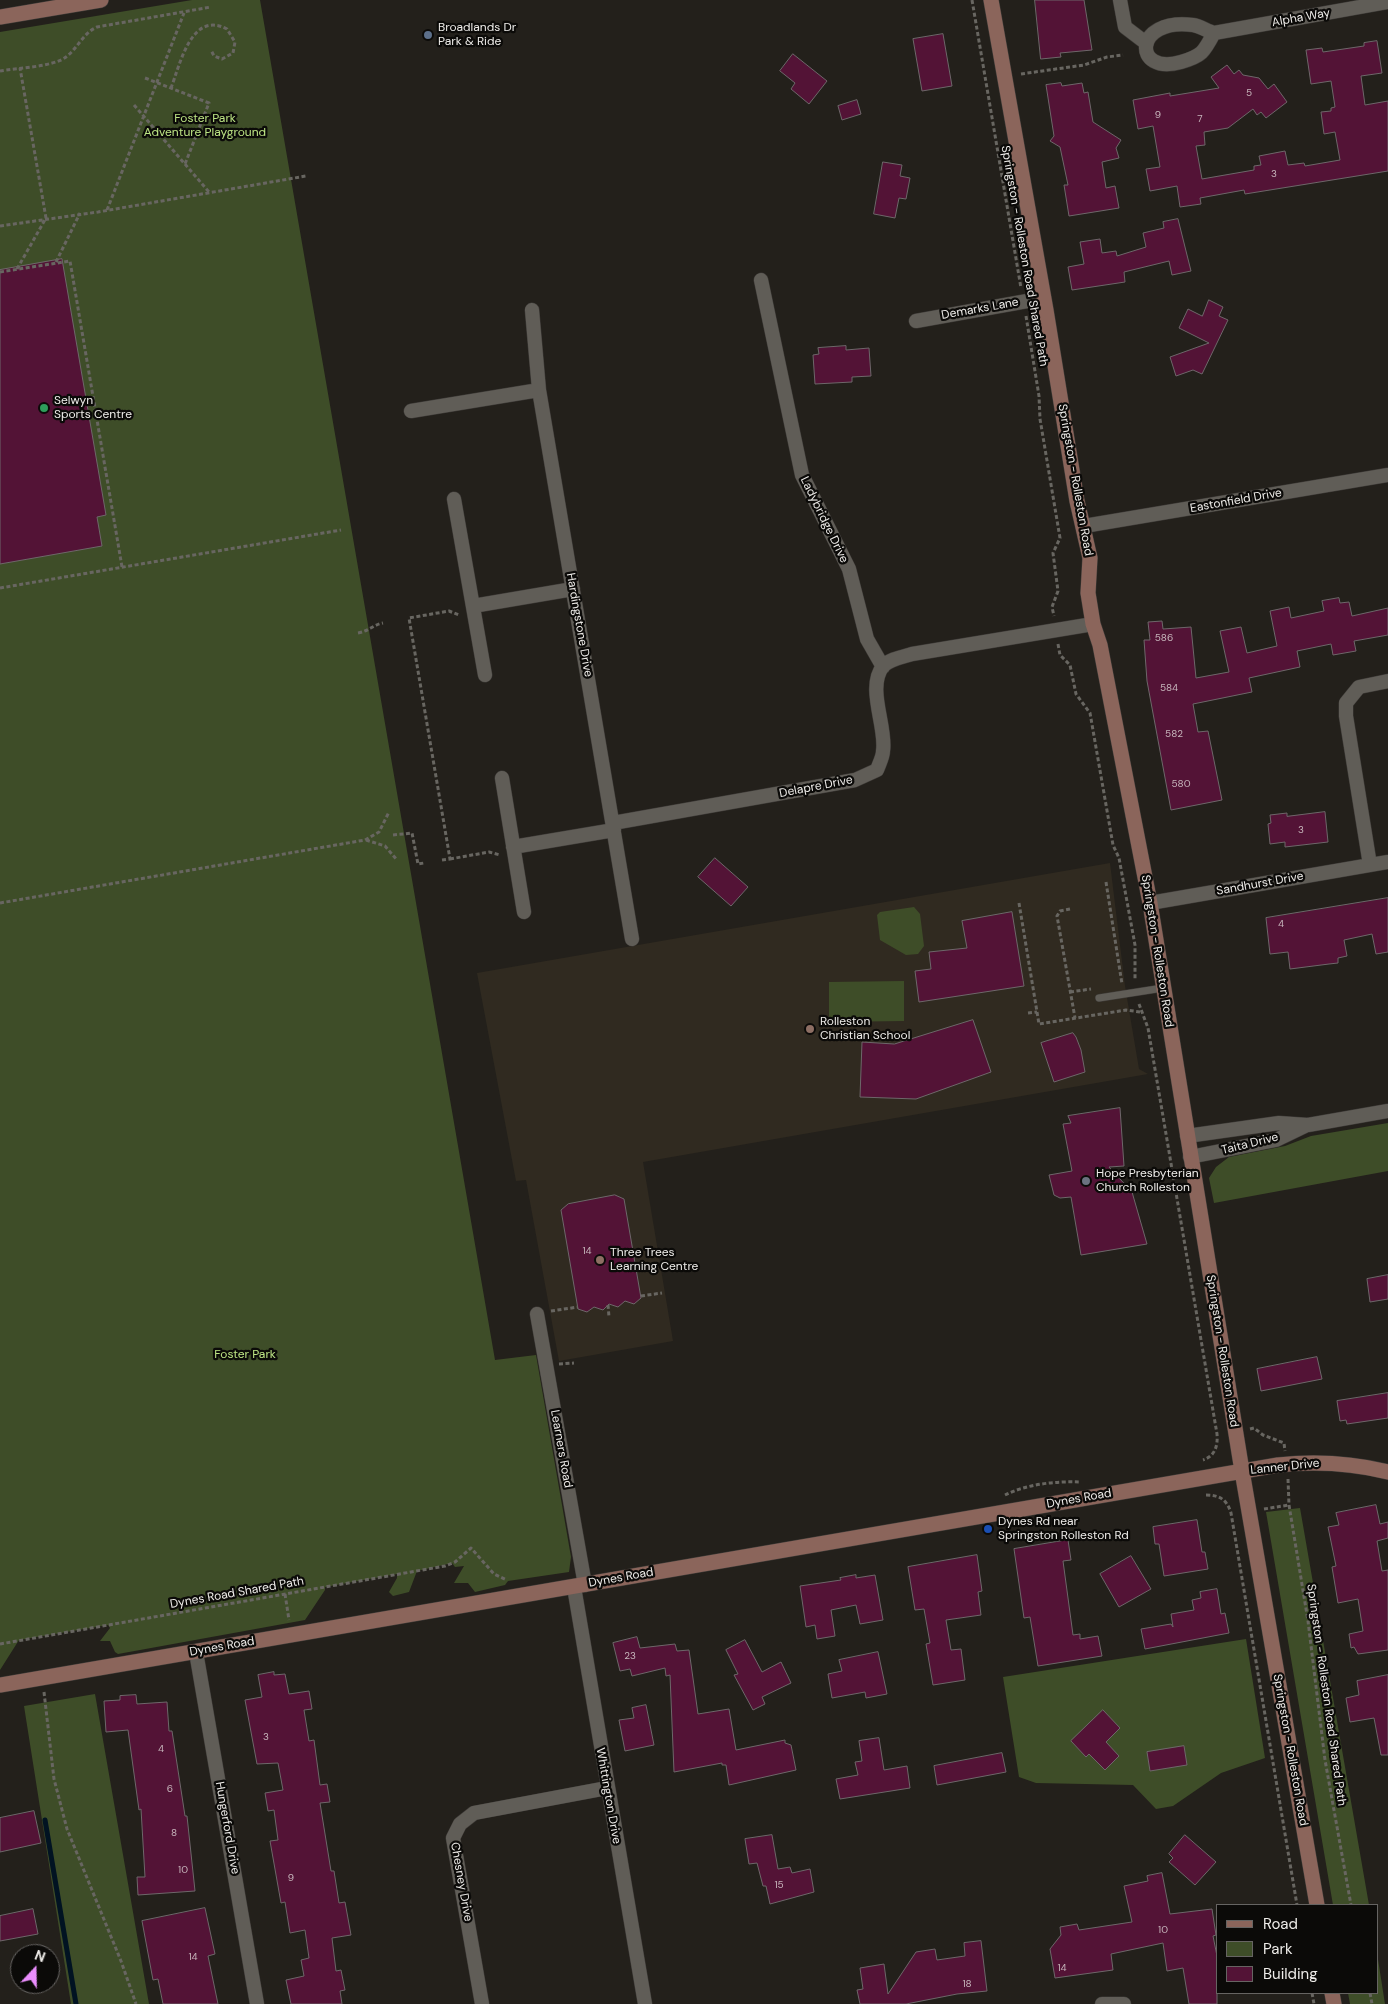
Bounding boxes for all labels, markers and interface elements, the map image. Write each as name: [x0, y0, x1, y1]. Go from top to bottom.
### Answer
street label: Alpha Way: [1271, 6, 1331, 30]
place label: Broadlands Dr Park & Ride: [438, 21, 516, 49]
marker: Broadlands Dr Park & Ride: [422, 29, 434, 41]
house number: 5: [1246, 87, 1252, 99]
house number: 9: [1155, 109, 1161, 121]
park label: Foster Park Adventure Playground: [144, 112, 266, 140]
house number: 7: [1197, 113, 1203, 125]
street label: Springston - Rolleston Road Shared Path: [997, 144, 1051, 368]
house number: 3: [1271, 168, 1277, 180]
street label: Demarks Lane: [940, 295, 1020, 323]
place label: Selwyn Sports Centre: [54, 394, 132, 422]
marker: Selwyn Sports Centre: [38, 402, 50, 414]
street label: Springston - Rolleston Road: [1055, 403, 1095, 557]
street label: Ladybridge Drive: [797, 474, 851, 566]
street label: Eastonfield Drive: [1189, 486, 1283, 516]
street label: Hardingstone Drive: [563, 572, 595, 678]
house number: 586: [1155, 632, 1173, 644]
house number: 584: [1160, 682, 1178, 694]
house number: 582: [1165, 728, 1183, 740]
street label: Delapre Drive: [778, 773, 854, 801]
house number: 580: [1171, 778, 1191, 790]
house number: 3: [1298, 824, 1304, 836]
street label: Sandhurst Drive: [1215, 869, 1305, 899]
street label: Springston - Rolleston Road: [1138, 874, 1176, 1028]
house number: 4: [1278, 918, 1284, 930]
place label: Rolleston Christian School: [820, 1015, 910, 1043]
marker: Rolleston Christian School: [804, 1023, 816, 1035]
street label: Taita Drive: [1220, 1130, 1280, 1158]
place label: Hope Presbyterian Church Rolleston: [1096, 1167, 1199, 1195]
marker: Hope Presbyterian Church Rolleston: [1080, 1175, 1092, 1187]
house number: 14: [582, 1245, 592, 1257]
place label: Three Trees Learning Centre: [610, 1246, 698, 1274]
marker: Three Trees Learning Centre: [594, 1254, 606, 1266]
street label: Springston - Rolleston Road: [1203, 1274, 1241, 1428]
park label: Foster Park: [214, 1348, 276, 1362]
street label: Learners Road: [547, 1409, 575, 1489]
street label: Lanner Drive: [1250, 1456, 1320, 1478]
street label: Dynes Road: [1045, 1486, 1113, 1512]
place label: Dynes Rd near Springston Rolleston Rd: [998, 1515, 1129, 1543]
marker: Dynes Rd near Springston Rolleston Rd: [982, 1523, 994, 1535]
street label: Dynes Road: [587, 1565, 655, 1591]
street label: Dynes Road Shared Path: [169, 1574, 305, 1612]
street label: Springston - Rolleston Road Shared Path: [1303, 1583, 1349, 1807]
street label: Dynes Road: [188, 1634, 256, 1660]
house number: 23: [624, 1650, 636, 1662]
street label: Springston - Rolleston Road: [1270, 1673, 1310, 1827]
house number: 3: [263, 1731, 269, 1743]
house number: 4: [158, 1743, 164, 1755]
street label: Whittington Drive: [592, 1747, 624, 1845]
street label: Hungerford Drive: [212, 1780, 242, 1876]
house number: 6: [167, 1783, 173, 1795]
house number: 8: [171, 1827, 177, 1839]
street label: Chesney Drive: [447, 1841, 475, 1923]
house number: 10: [178, 1864, 188, 1876]
house number: 9: [288, 1872, 294, 1884]
house number: 15: [774, 1879, 784, 1891]
legend: [1216, 1904, 1378, 1994]
text: Road: [1263, 1914, 1298, 1934]
house number: 10: [1158, 1924, 1168, 1936]
text: Park: [1263, 1939, 1293, 1959]
north arrow: [10, 1944, 60, 1994]
text: N: [32, 1946, 48, 1966]
house number: 14: [188, 1951, 198, 1963]
house number: 14: [1057, 1962, 1067, 1974]
text: Building: [1263, 1964, 1318, 1984]
house number: 18: [962, 1978, 972, 1990]

